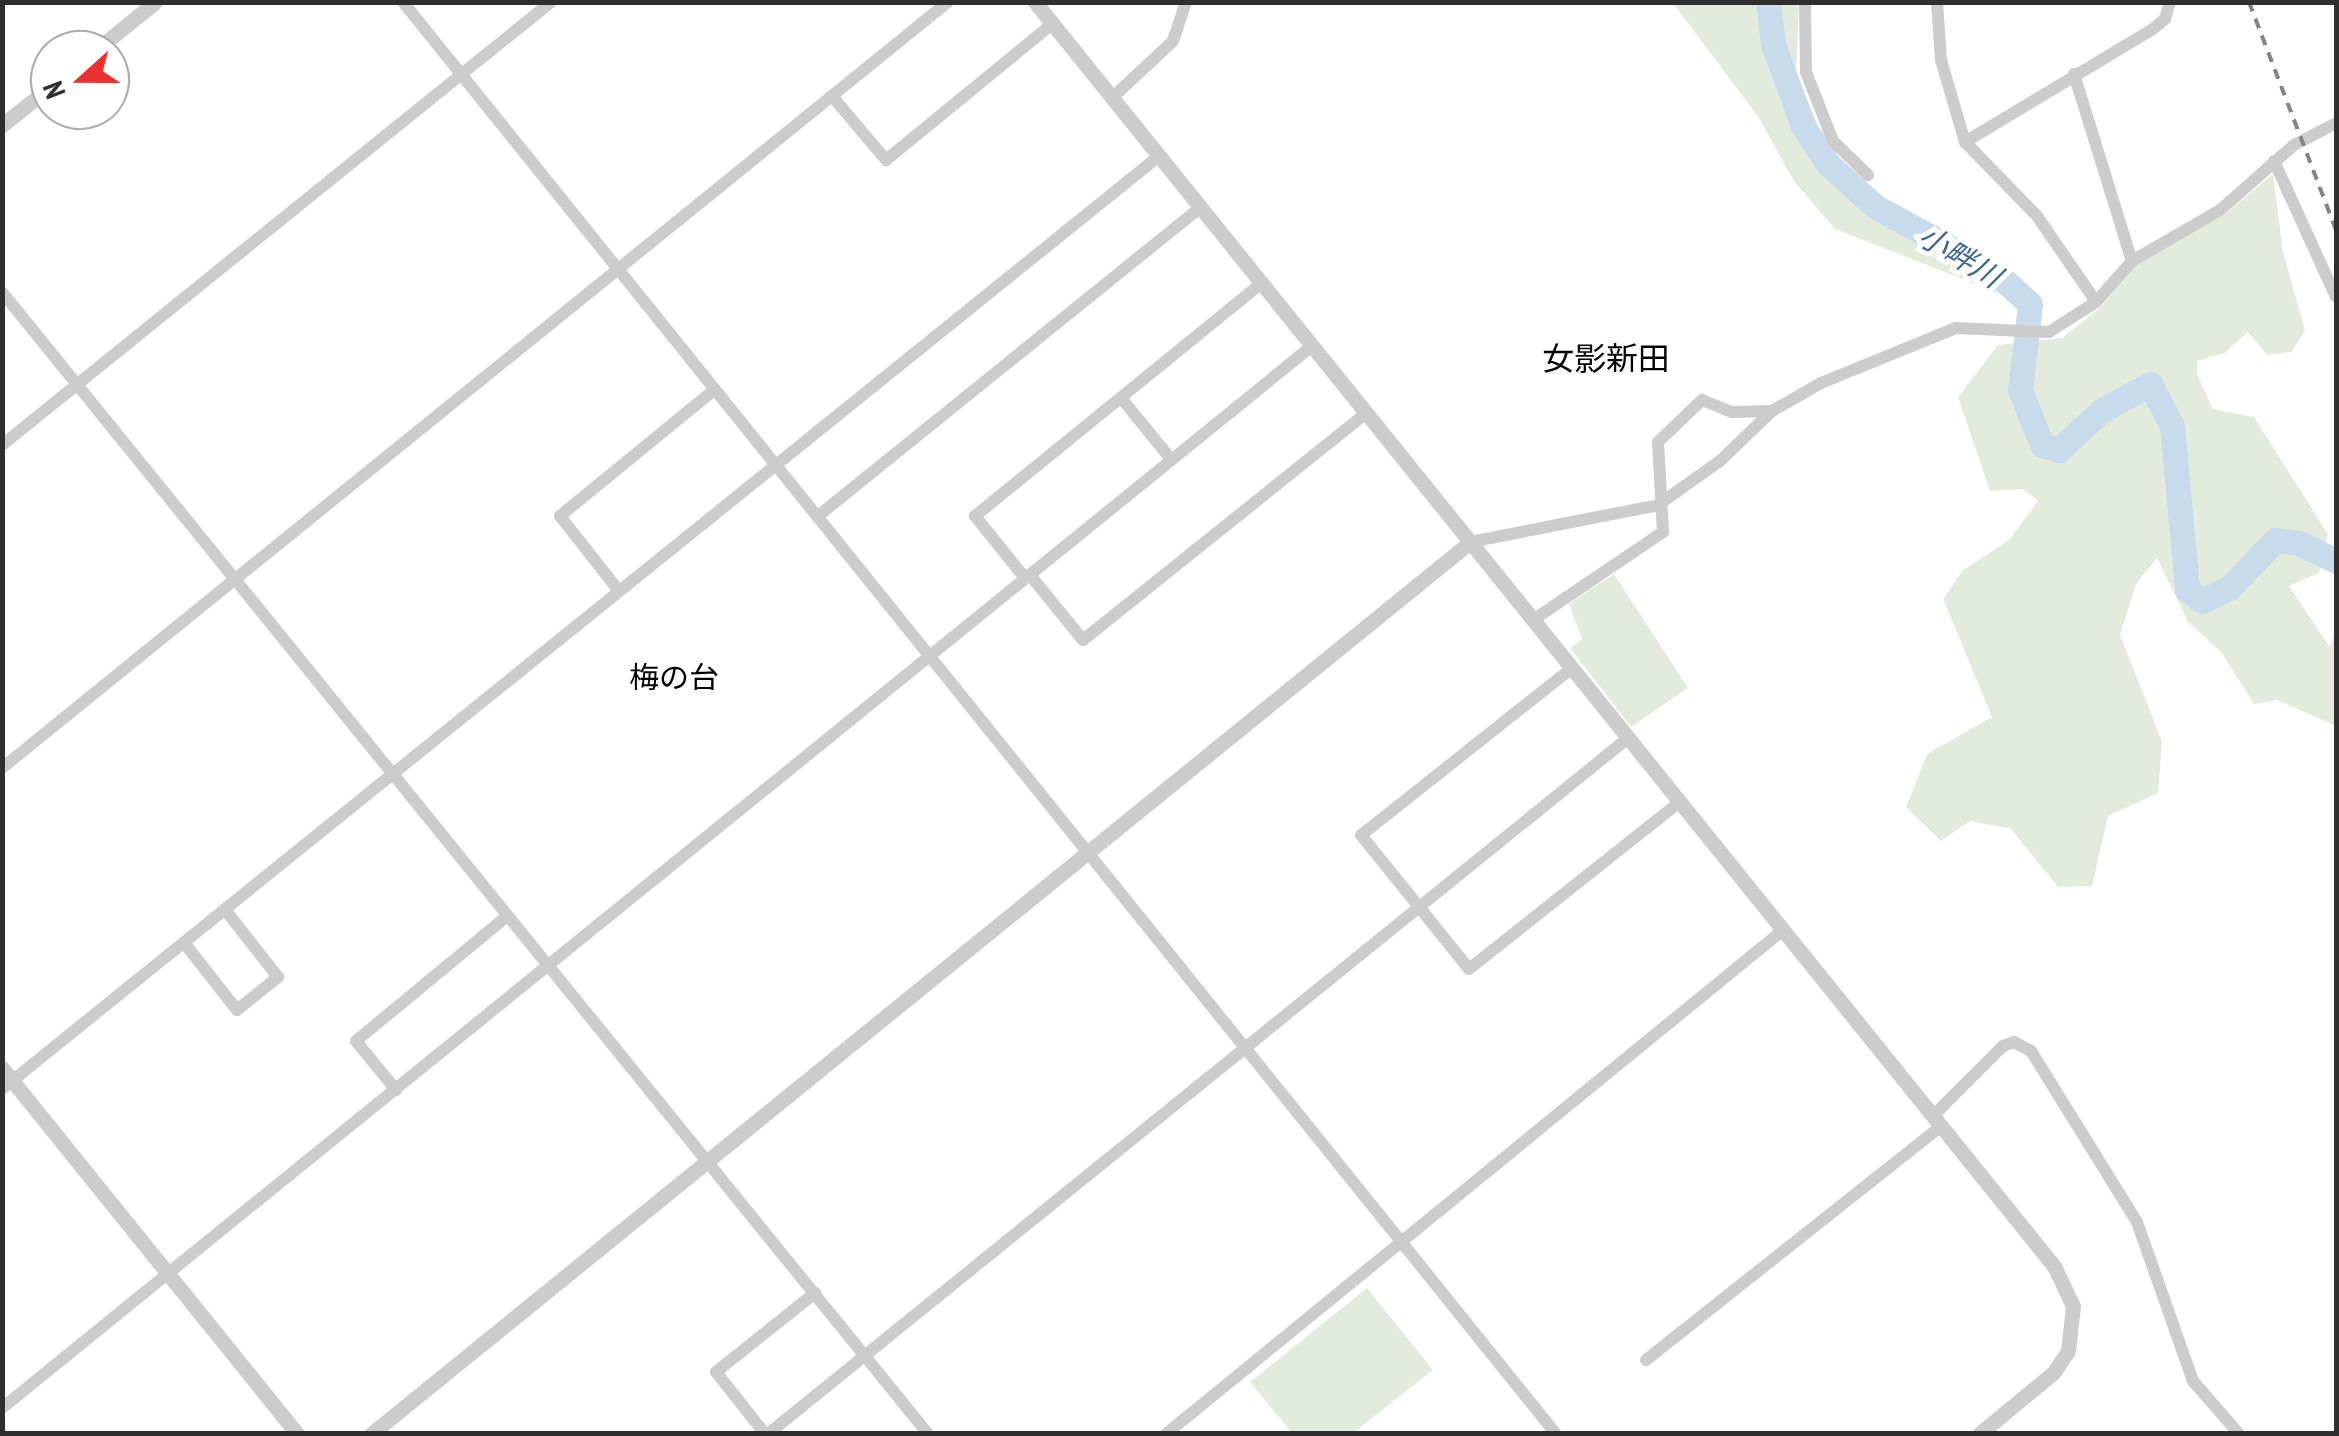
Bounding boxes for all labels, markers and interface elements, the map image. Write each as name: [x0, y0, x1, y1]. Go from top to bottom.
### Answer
north arrow: [30, 30, 130, 130]
text: N: [33, 77, 73, 104]
water label: 小畔川: [1912, 217, 2008, 295]
district label: 女影新田: [1542, 339, 1670, 377]
district label: 梅の台: [629, 659, 719, 695]

